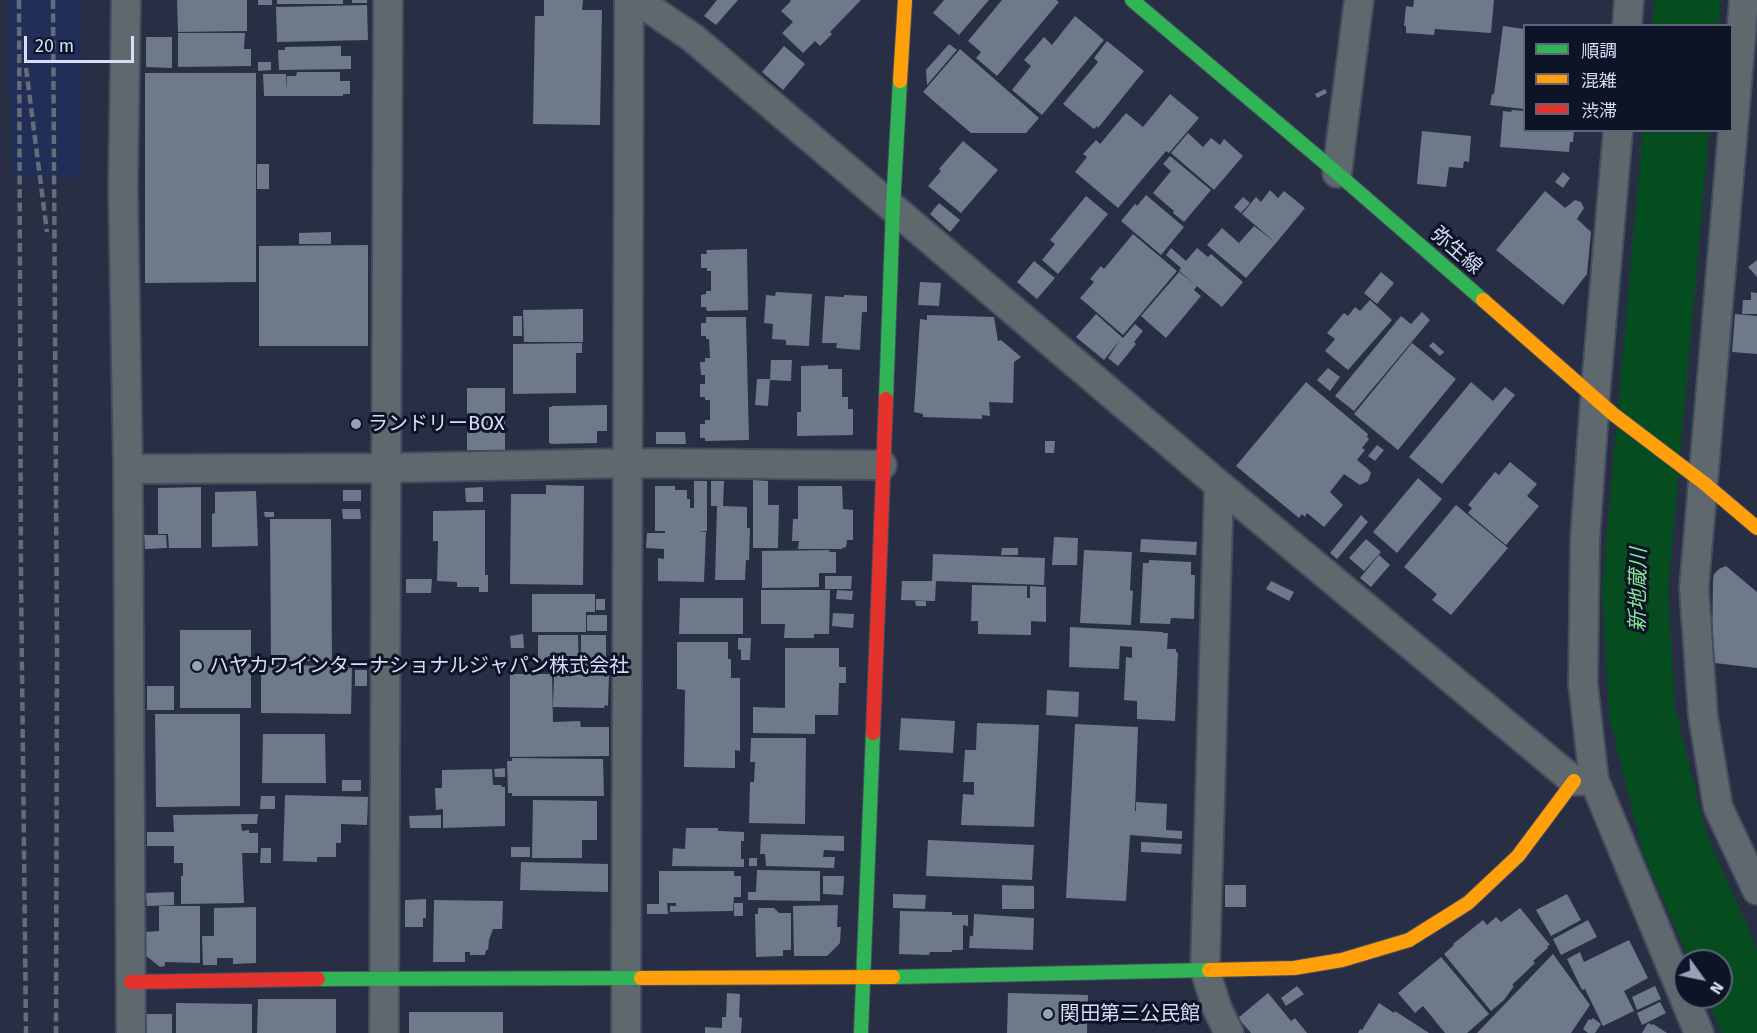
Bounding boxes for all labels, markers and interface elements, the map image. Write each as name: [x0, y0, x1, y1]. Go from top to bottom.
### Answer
scale bar: [27, 24, 136, 62]
legend: [1523, 24, 1733, 132]
text: 20 m: [35, 35, 74, 57]
text: 順調: [1581, 40, 1617, 62]
text: 混雑: [1581, 70, 1617, 92]
text: 渋滞: [1581, 100, 1617, 122]
street label: 弥生線: [1425, 222, 1487, 280]
place label: ランドリーBOX: [368, 412, 505, 436]
marker: ランドリーBOX: [349, 417, 363, 431]
water label: 新地蔵川: [1626, 548, 1652, 632]
place label: ハヤカワインターナショナルジャパン株式会社: [209, 654, 629, 678]
marker: ハヤカワインターナショナルジャパン株式会社: [190, 659, 204, 673]
north arrow: [1673, 949, 1733, 1009]
text: N: [1706, 978, 1728, 998]
place label: 関田第三公民館: [1060, 1002, 1200, 1026]
marker: 関田第三公民館: [1041, 1007, 1055, 1021]

